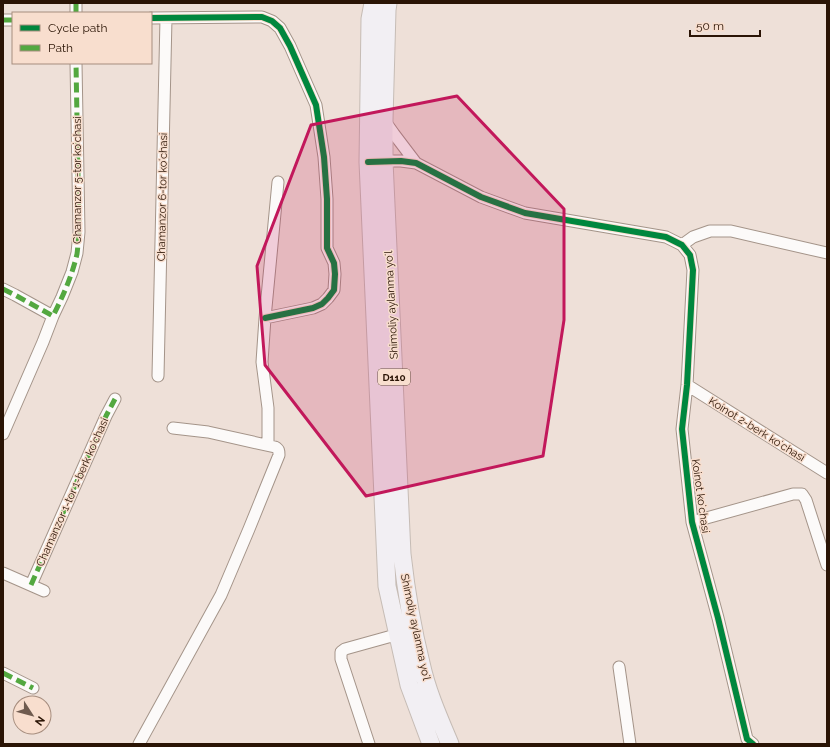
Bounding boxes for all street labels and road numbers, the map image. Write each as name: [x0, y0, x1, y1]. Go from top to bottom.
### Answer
street label: Chamanzor 5-tor koʻchasi: [71, 116, 84, 244]
street label: Chamanzor 6-tor koʻchasi: [155, 133, 170, 261]
street label: Shimoliy aylanma yoʻl: [382, 250, 401, 360]
road number: D110: [378, 369, 410, 385]
street label: Koinot 2-berk koʻchasi: [706, 394, 807, 464]
street label: Chamanzor 1-tor 1-berk koʻchasi: [34, 416, 111, 569]
street label: Koinot koʻchasi: [689, 458, 712, 534]
street label: Shimoliy aylanma yoʻl: [398, 573, 433, 682]

